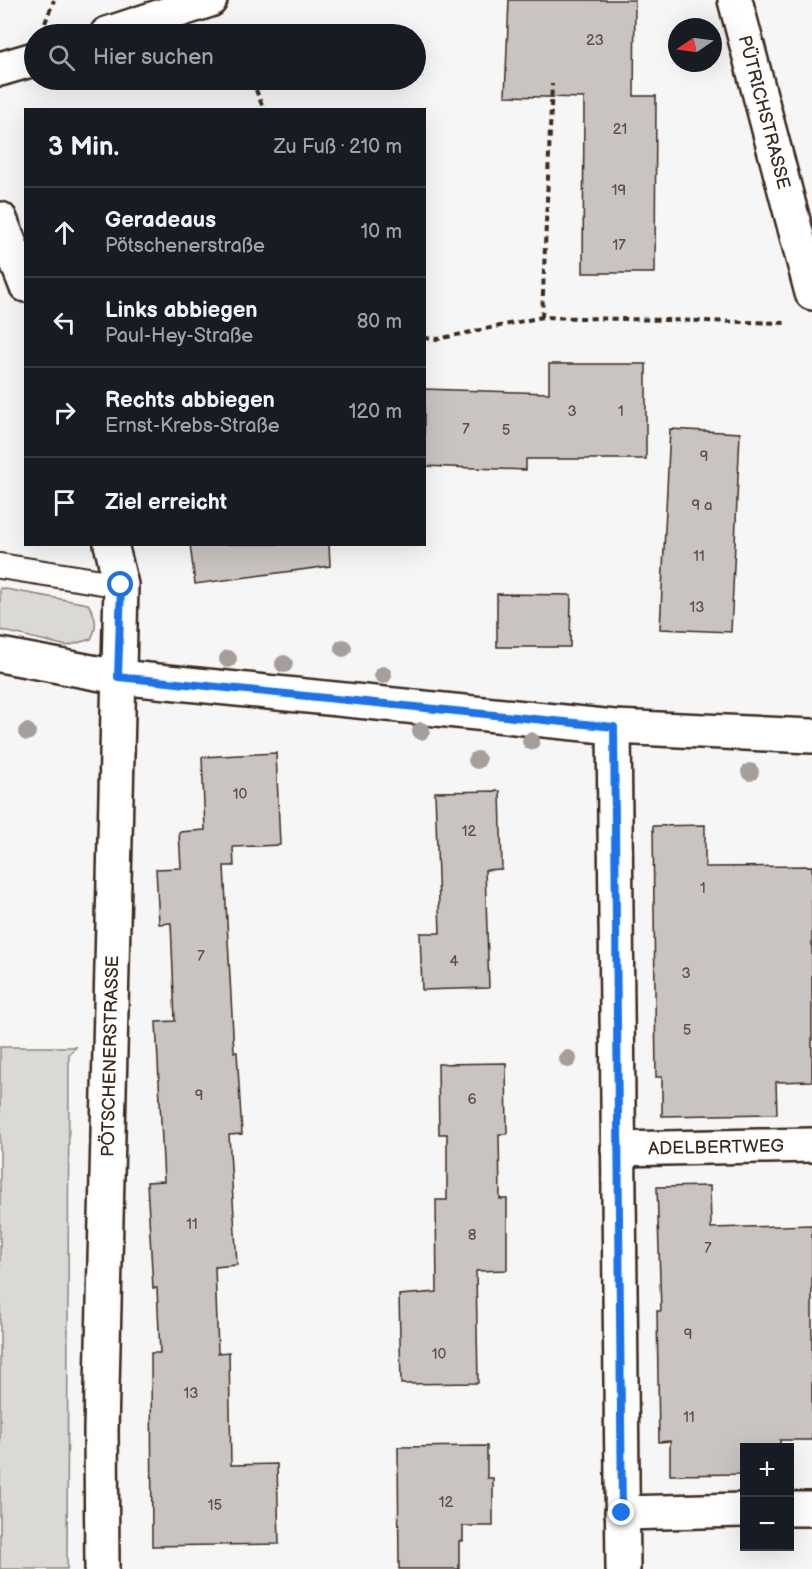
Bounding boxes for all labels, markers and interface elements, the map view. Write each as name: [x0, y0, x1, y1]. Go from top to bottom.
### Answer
north arrow: [668, 18, 722, 72]
search box: [24, 24, 426, 90]
house number: 23: [586, 31, 604, 50]
street label: PÜTRICHSTRASSE: [734, 33, 795, 191]
icon: search: [45, 41, 78, 74]
text: Hier suchen: [93, 44, 214, 71]
house number: 21: [613, 120, 627, 139]
text: 3 Min.: [48, 132, 119, 163]
text: Zu Fuß · 210 m: [274, 135, 402, 159]
house number: 19: [612, 181, 626, 200]
text: Geradeaus: [105, 207, 216, 234]
icon: ahead: [48, 216, 81, 249]
text: 10 m: [361, 220, 402, 244]
text: Pötschenerstraße: [105, 234, 265, 258]
house number: 17: [612, 236, 626, 255]
text: Links abbiegen: [105, 297, 258, 324]
icon: left: [48, 306, 81, 339]
text: 80 m: [357, 310, 402, 334]
text: Paul-Hey-Straße: [105, 324, 253, 348]
text: Rechts abbiegen: [105, 387, 275, 414]
icon: right: [48, 396, 81, 429]
text: 120 m: [349, 400, 402, 424]
house number: 3: [567, 402, 577, 421]
house number: 1: [618, 402, 624, 421]
text: Ernst-Krebs-Straße: [105, 414, 280, 438]
house number: 7: [462, 420, 470, 439]
house number: 5: [502, 421, 510, 440]
house number: 9: [700, 447, 708, 466]
icon: arrive: [48, 486, 81, 519]
text: Ziel erreicht: [105, 489, 227, 516]
house number: 9 a: [691, 496, 713, 515]
house number: 11: [693, 547, 705, 566]
route start: [107, 571, 133, 597]
house number: 13: [689, 598, 705, 617]
house number: 10: [233, 785, 247, 804]
house number: 12: [462, 822, 476, 841]
house number: 1: [700, 879, 706, 898]
house number: 7: [197, 947, 205, 966]
house number: 4: [449, 952, 459, 971]
street label: PÖTSCHENERSTRASSE: [96, 955, 123, 1157]
house number: 3: [681, 964, 691, 983]
house number: 5: [683, 1021, 691, 1040]
house number: 9: [195, 1086, 203, 1105]
house number: 6: [467, 1090, 477, 1109]
street label: ADELBERTWEG: [648, 1135, 784, 1159]
house number: 11: [186, 1215, 198, 1234]
house number: 8: [468, 1226, 477, 1245]
house number: 7: [704, 1239, 712, 1258]
house number: 9: [684, 1325, 692, 1344]
house number: 10: [432, 1345, 446, 1364]
house number: 13: [183, 1384, 199, 1403]
house number: 11: [683, 1408, 695, 1427]
map controls: [740, 1443, 794, 1551]
button: +: [740, 1443, 794, 1497]
house number: 12: [439, 1493, 453, 1512]
house number: 15: [208, 1496, 222, 1515]
button: −: [740, 1497, 794, 1551]
route end: [608, 1499, 634, 1525]

